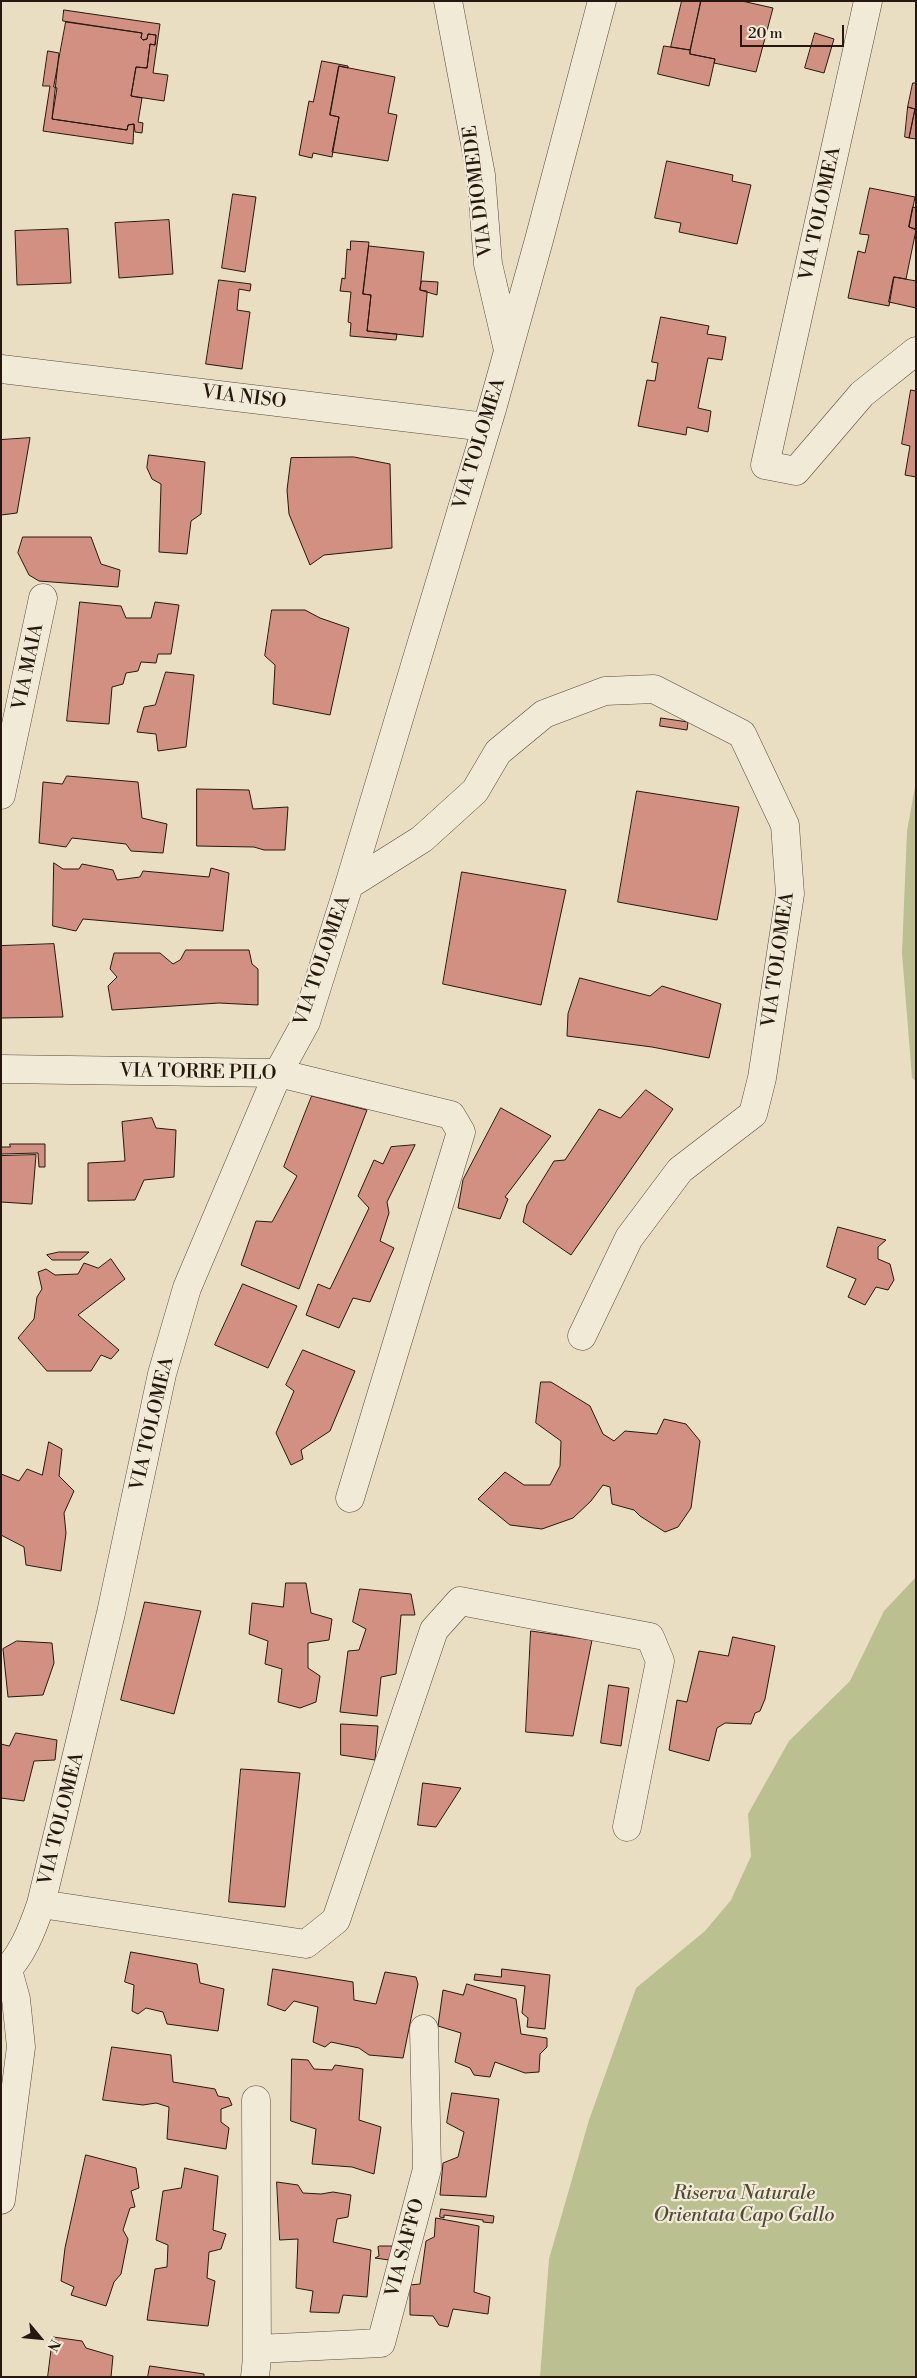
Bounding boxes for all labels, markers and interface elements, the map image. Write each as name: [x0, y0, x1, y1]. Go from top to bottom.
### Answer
scale bar: [742, 15, 846, 47]
text: 20 m: [748, 24, 783, 43]
street label: VIA DIOMEDE: [460, 124, 498, 258]
street label: VIA TOLOMEA: [796, 145, 846, 283]
street label: VIA TOLOMEA: [449, 376, 511, 512]
street label: VIA NISO: [201, 382, 287, 414]
street label: VIA MAIA: [9, 622, 49, 712]
street label: VIA TOLOMEA: [758, 891, 800, 1029]
street label: VIA TOLOMEA: [290, 893, 356, 1029]
street label: VIA TORRE PILO: [119, 1060, 277, 1086]
street label: VIA TOLOMEA: [127, 1355, 179, 1493]
street label: VIA TOLOMEA: [34, 1750, 90, 1888]
park label: Riserva Naturale Orientata Capo Gallo: [653, 2183, 835, 2227]
street label: VIA SAFFO: [382, 2196, 430, 2300]
north arrow: [15, 2313, 65, 2363]
text: N: [43, 2336, 64, 2354]

